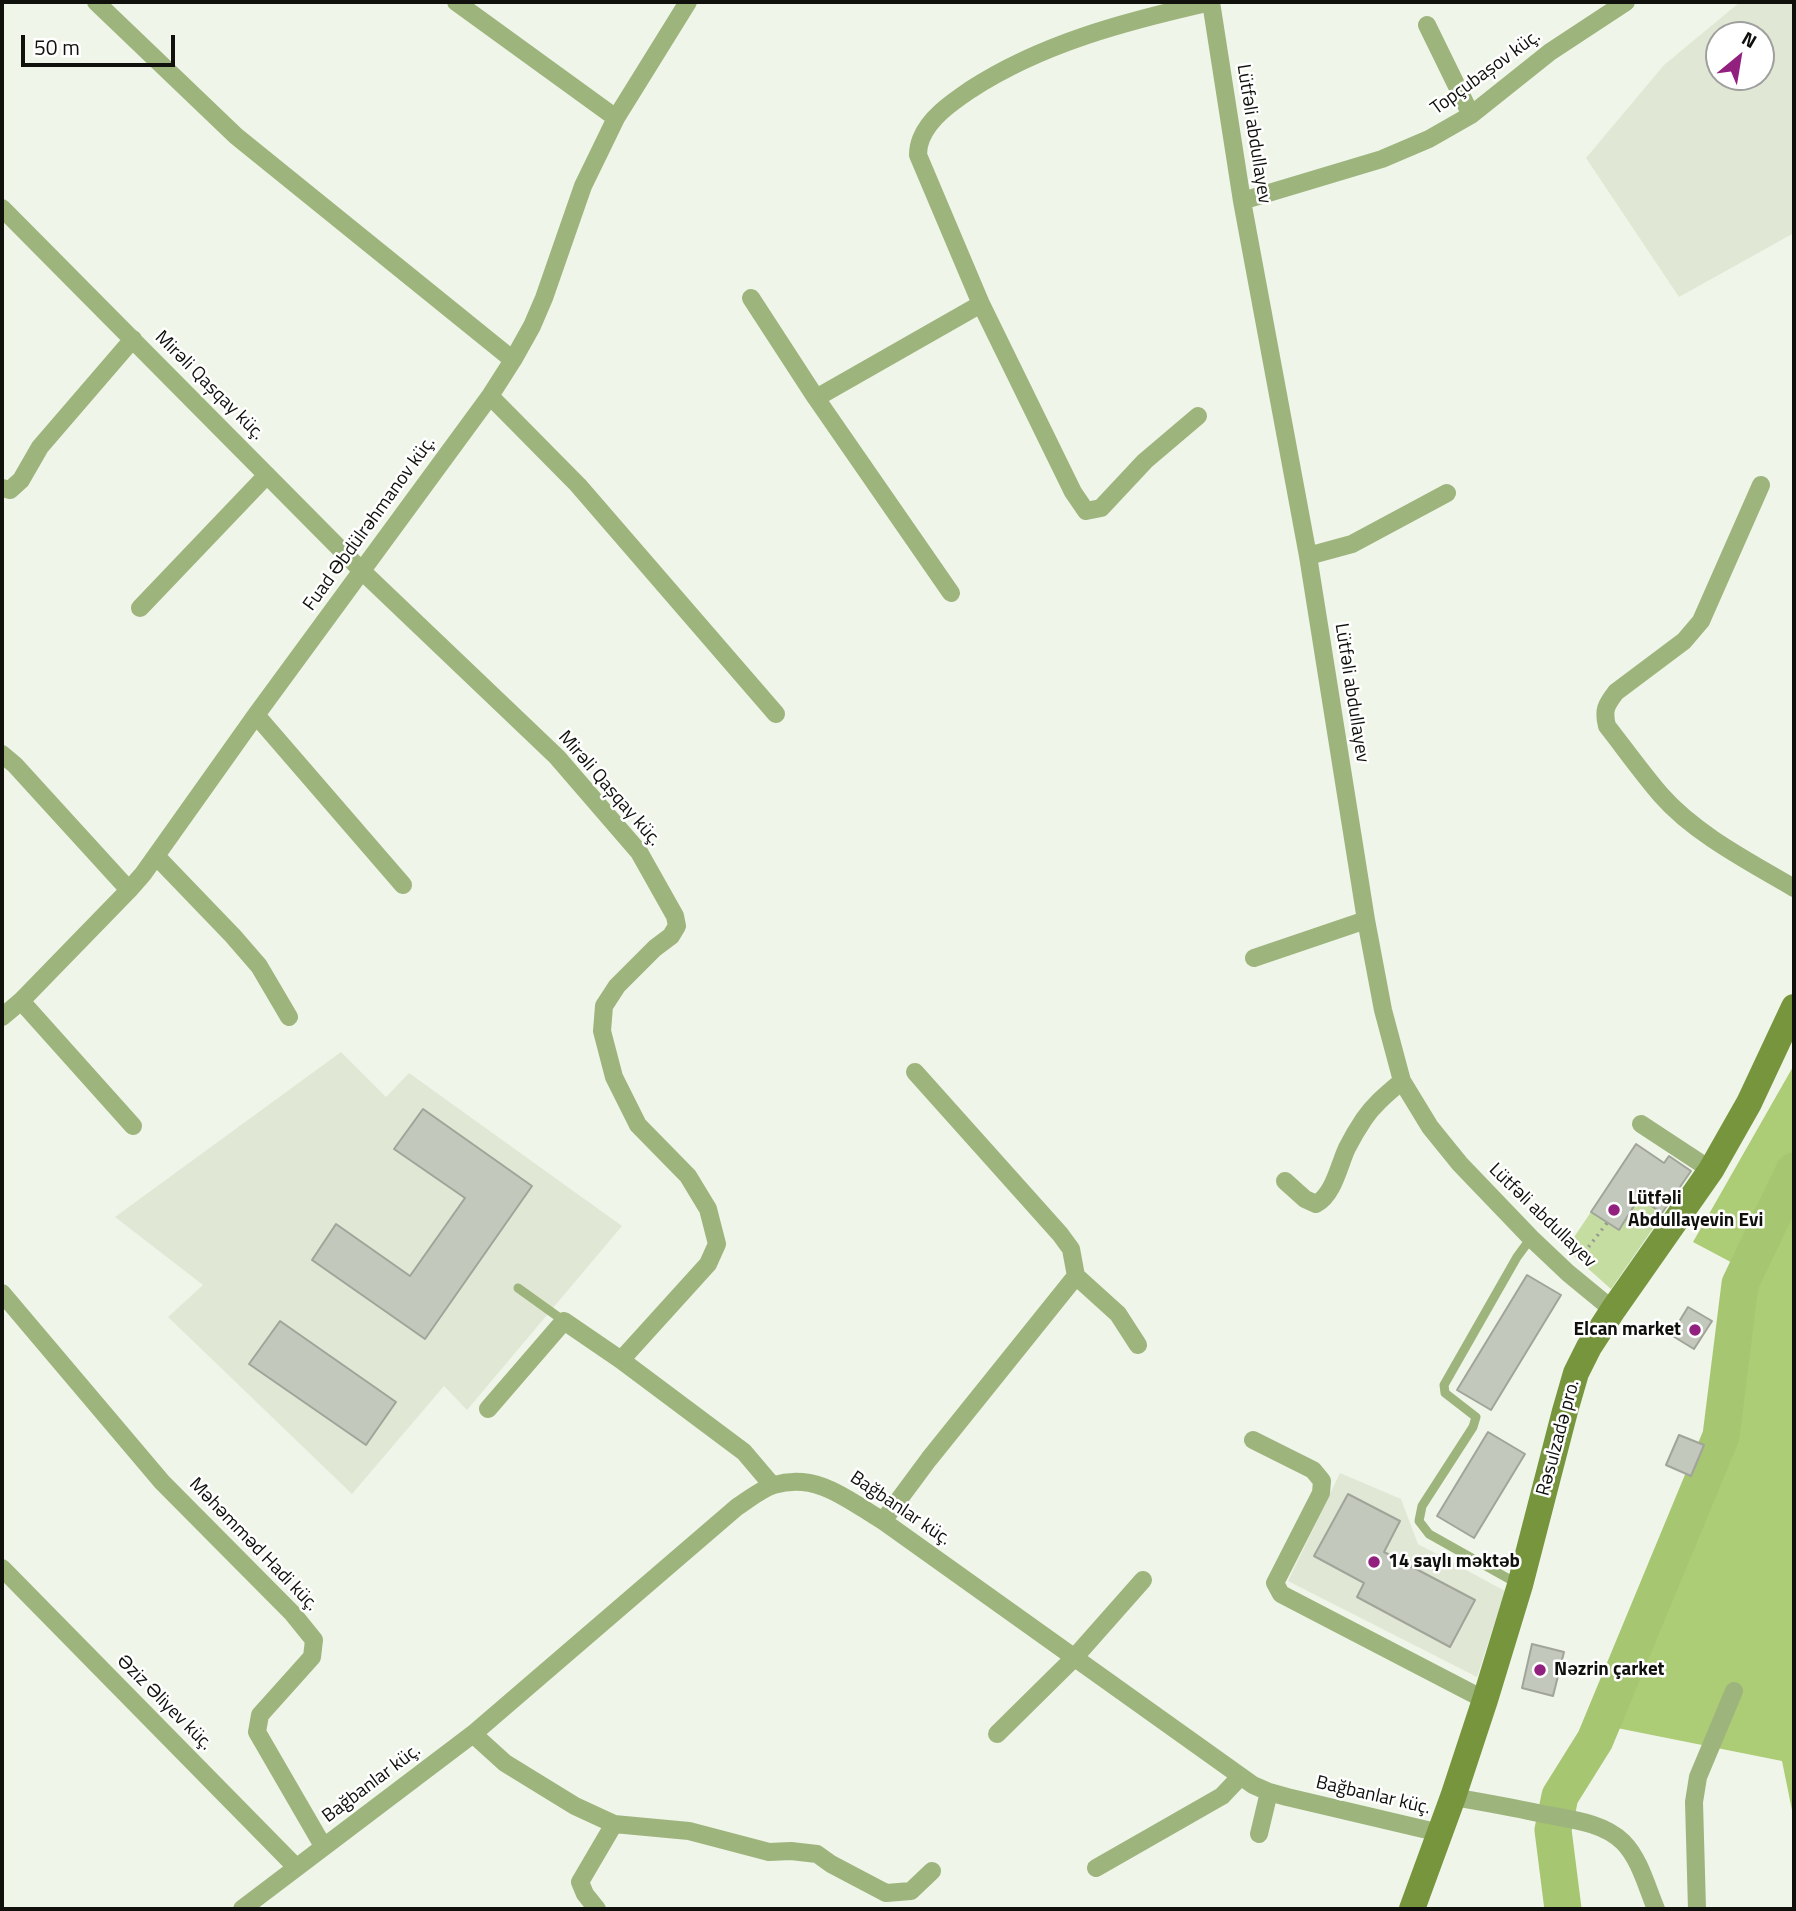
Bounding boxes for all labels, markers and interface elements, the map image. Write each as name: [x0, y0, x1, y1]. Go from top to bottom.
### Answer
scale bar: [24, 21, 178, 65]
north arrow: [1705, 21, 1775, 91]
text: N: [1737, 23, 1763, 55]
street label: Topçubaşov küç.: [1427, 26, 1545, 120]
text: 50 m: [34, 31, 80, 63]
street label: Lütfəli abdullayev: [1231, 63, 1275, 205]
street label: Mirəli Qaşqay küç.: [150, 327, 268, 445]
street label: Fuad Əbdülrəhmanov küç.: [299, 432, 441, 616]
street label: Lütfəli abdullayev: [1329, 622, 1373, 764]
street label: Mirəli Qaşqay küç.: [553, 727, 665, 851]
street label: Lütfəli abdullayev: [1483, 1159, 1601, 1273]
place label: Lütfəli Abdullayevin Evi: [1628, 1188, 1763, 1232]
marker: Lütfəli Abdullayevin Evi: [1606, 1202, 1622, 1218]
place label: Elcan market: [1574, 1319, 1681, 1341]
marker: Elcan market: [1687, 1322, 1703, 1338]
street label: Rəsulzadə pro.: [1533, 1378, 1585, 1498]
street label: Bağbanlar küç.: [845, 1467, 955, 1551]
street label: Məhəmməd Hadi küç.: [184, 1474, 322, 1616]
place label: 14 saylı məktəb: [1388, 1551, 1520, 1573]
marker: 14 saylı məktəb: [1366, 1554, 1382, 1570]
street label: Əziz Əliyev küç.: [111, 1650, 217, 1756]
place label: Nəzrin çarket: [1554, 1659, 1664, 1681]
marker: Nəzrin çarket: [1532, 1662, 1548, 1678]
street label: Bağbanlar küç.: [318, 1740, 426, 1828]
street label: Bağbanlar küç.: [1313, 1772, 1433, 1820]

